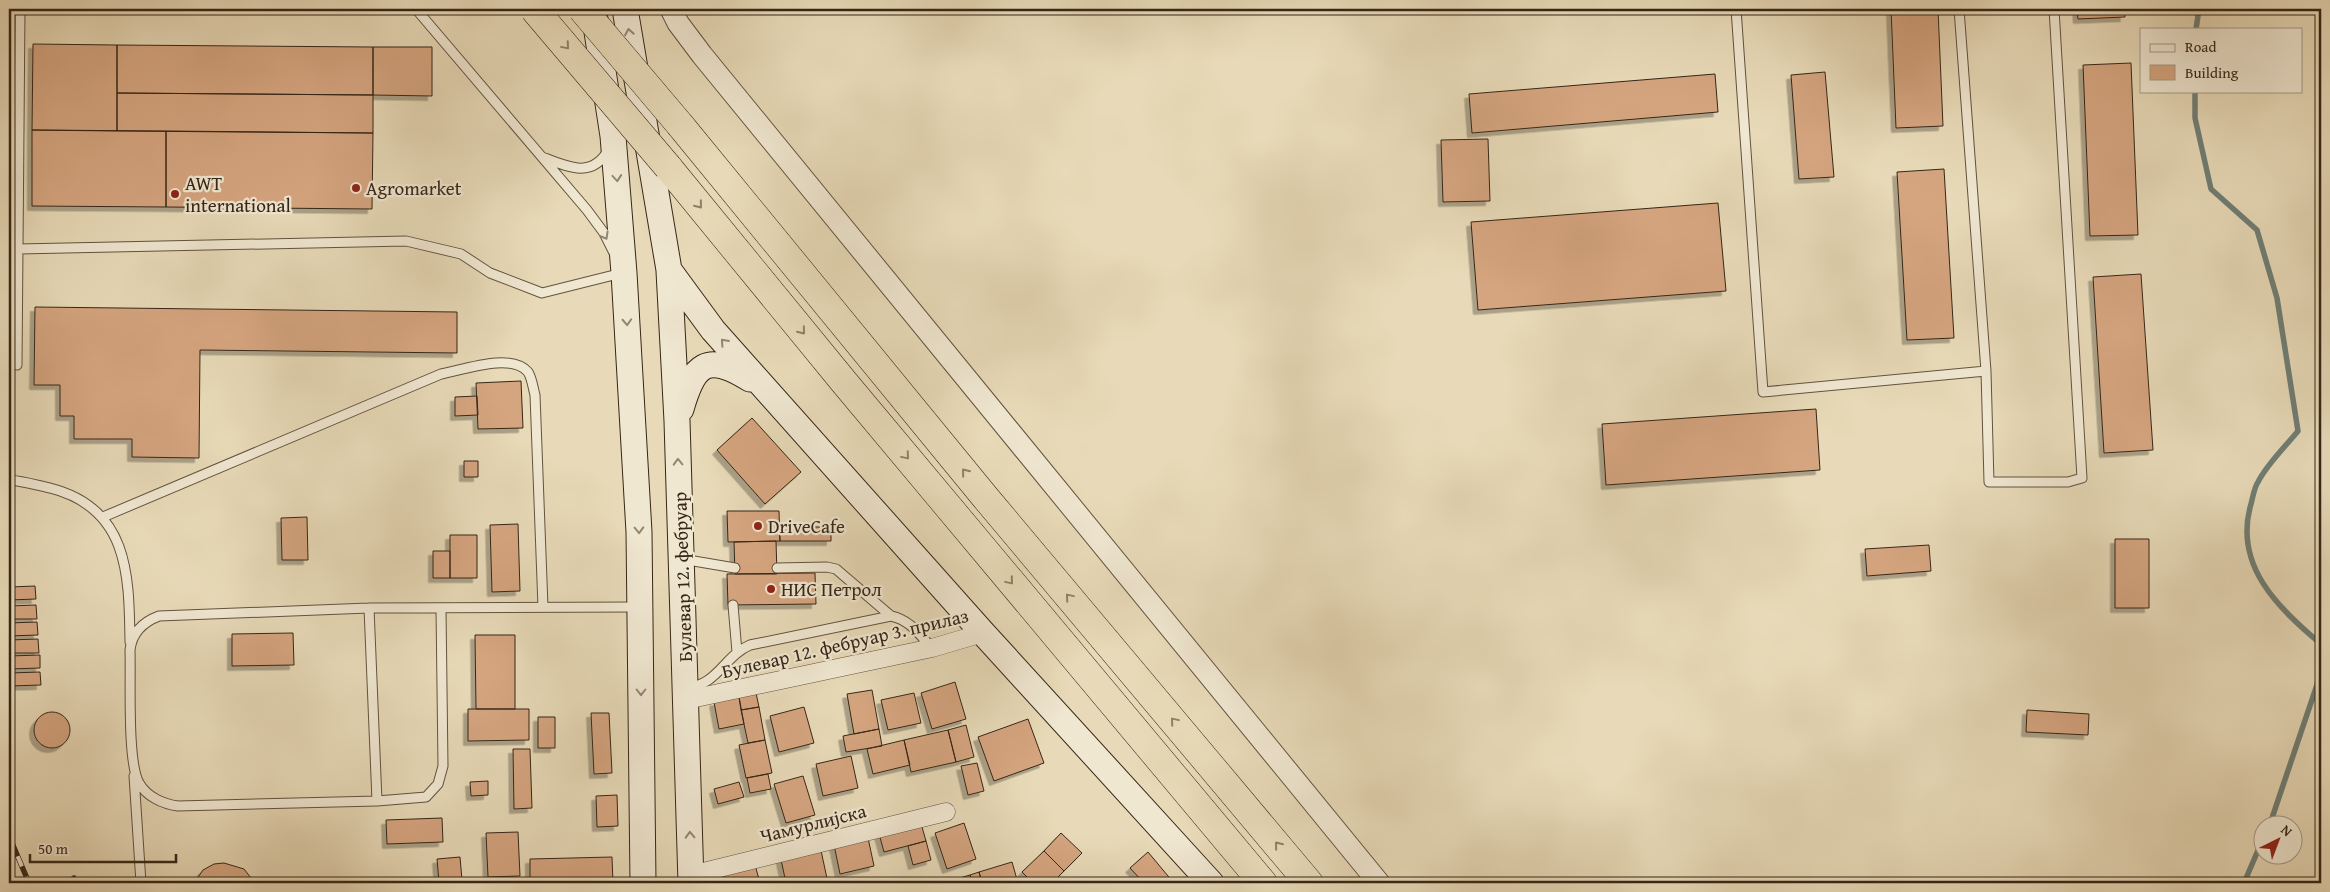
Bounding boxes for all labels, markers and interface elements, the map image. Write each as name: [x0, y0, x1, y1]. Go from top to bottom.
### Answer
one-way arrow: [624, 28, 634, 37]
legend: [2140, 28, 2302, 92]
text: Road: [2185, 36, 2216, 57]
one-way arrow: [560, 40, 569, 49]
text: Building: [2185, 62, 2239, 83]
place label: AWT international: [185, 169, 291, 219]
place label: Agromarket: [366, 174, 462, 202]
one-way arrow: [611, 175, 622, 183]
marker: Agromarket: [350, 182, 362, 194]
marker: AWT international: [169, 188, 181, 200]
one-way arrow: [694, 199, 702, 208]
one-way arrow: [598, 231, 608, 240]
one-way arrow: [622, 318, 633, 326]
one-way arrow: [796, 325, 805, 334]
one-way arrow: [721, 339, 730, 348]
one-way arrow: [900, 450, 908, 459]
one-way arrow: [673, 458, 684, 466]
one-way arrow: [961, 469, 970, 478]
street label: Булевар 12. фебруар: [665, 491, 699, 663]
place label: DriveCafe: [768, 512, 845, 540]
marker: DriveCafe: [752, 520, 764, 532]
one-way arrow: [634, 526, 644, 534]
place label: НИС Петрол: [781, 575, 882, 603]
one-way arrow: [1004, 575, 1013, 584]
marker: НИС Петрол: [765, 583, 777, 595]
one-way arrow: [1066, 594, 1075, 603]
street label: Булевар 12. фебруар 3. прилаз: [719, 601, 971, 685]
one-way arrow: [635, 688, 646, 696]
one-way arrow: [1171, 718, 1179, 727]
street label: Чамурлијска: [757, 796, 869, 850]
north arrow: [2252, 814, 2302, 864]
text: N: [2277, 820, 2297, 841]
one-way arrow: [685, 830, 695, 838]
scale bar: [30, 832, 176, 864]
text: 50 m: [38, 838, 69, 859]
one-way arrow: [1275, 842, 1284, 851]

